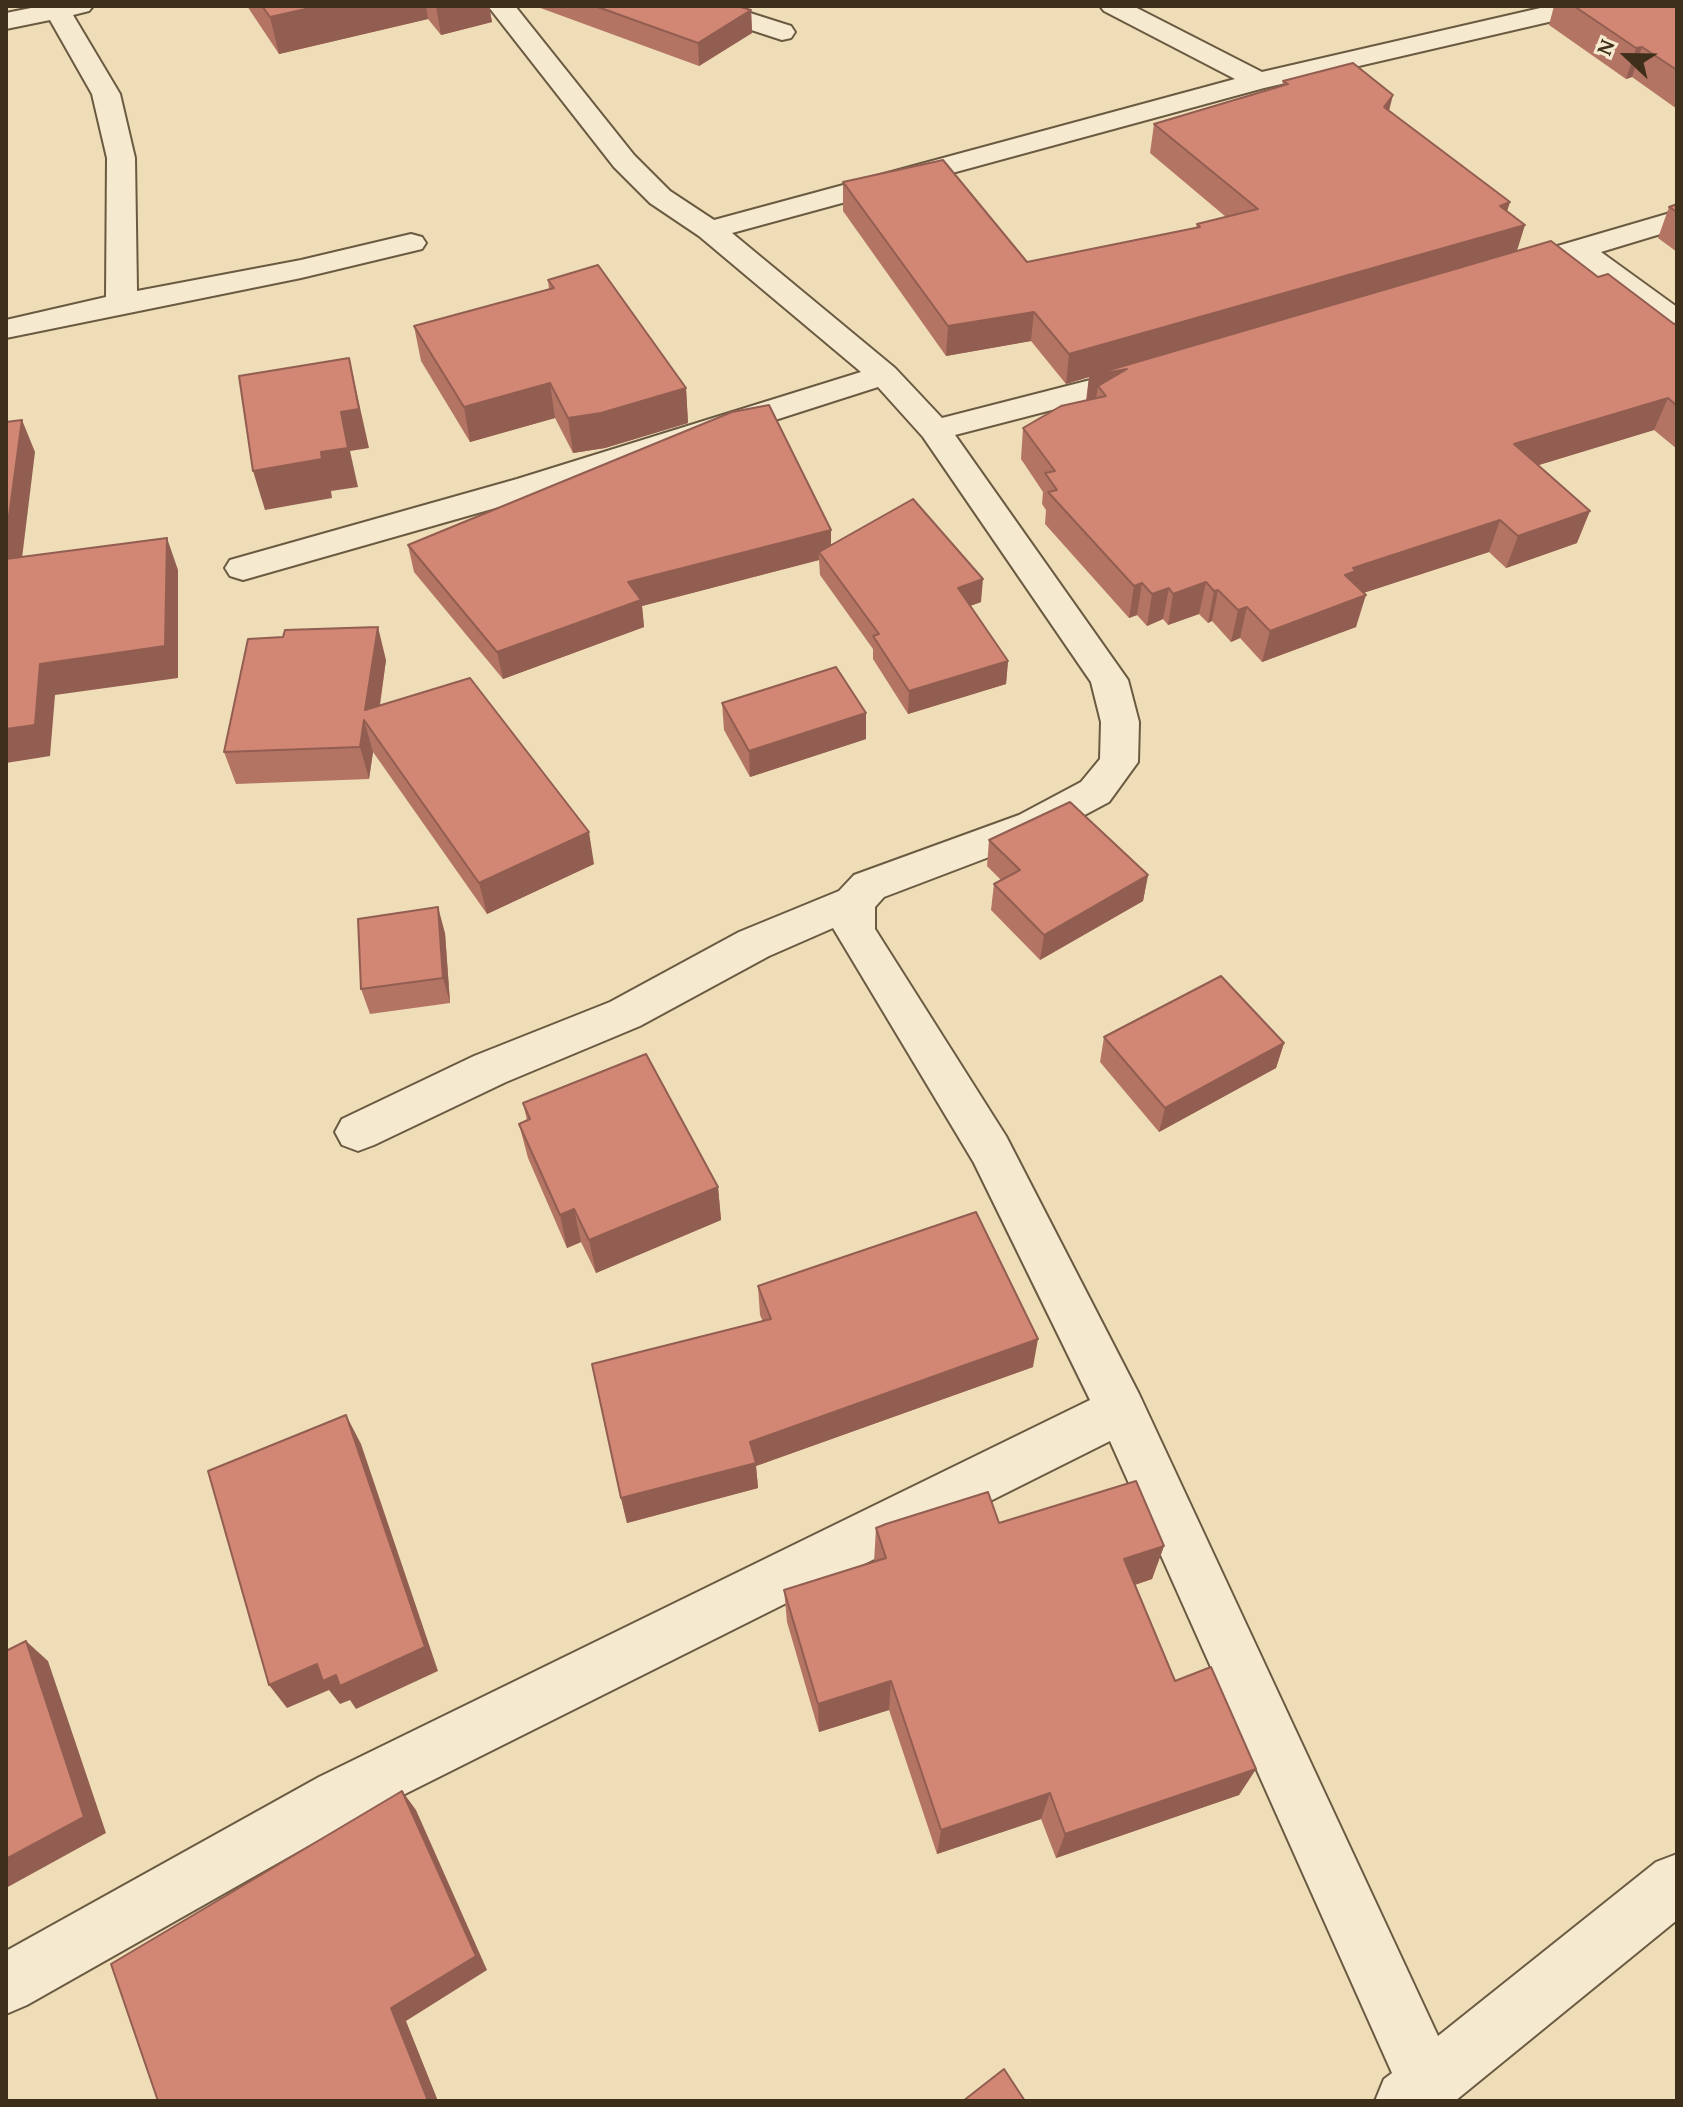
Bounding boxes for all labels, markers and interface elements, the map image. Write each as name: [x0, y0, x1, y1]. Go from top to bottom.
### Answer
north arrow: [1587, 16, 1667, 96]
text: N: [1587, 34, 1622, 60]

